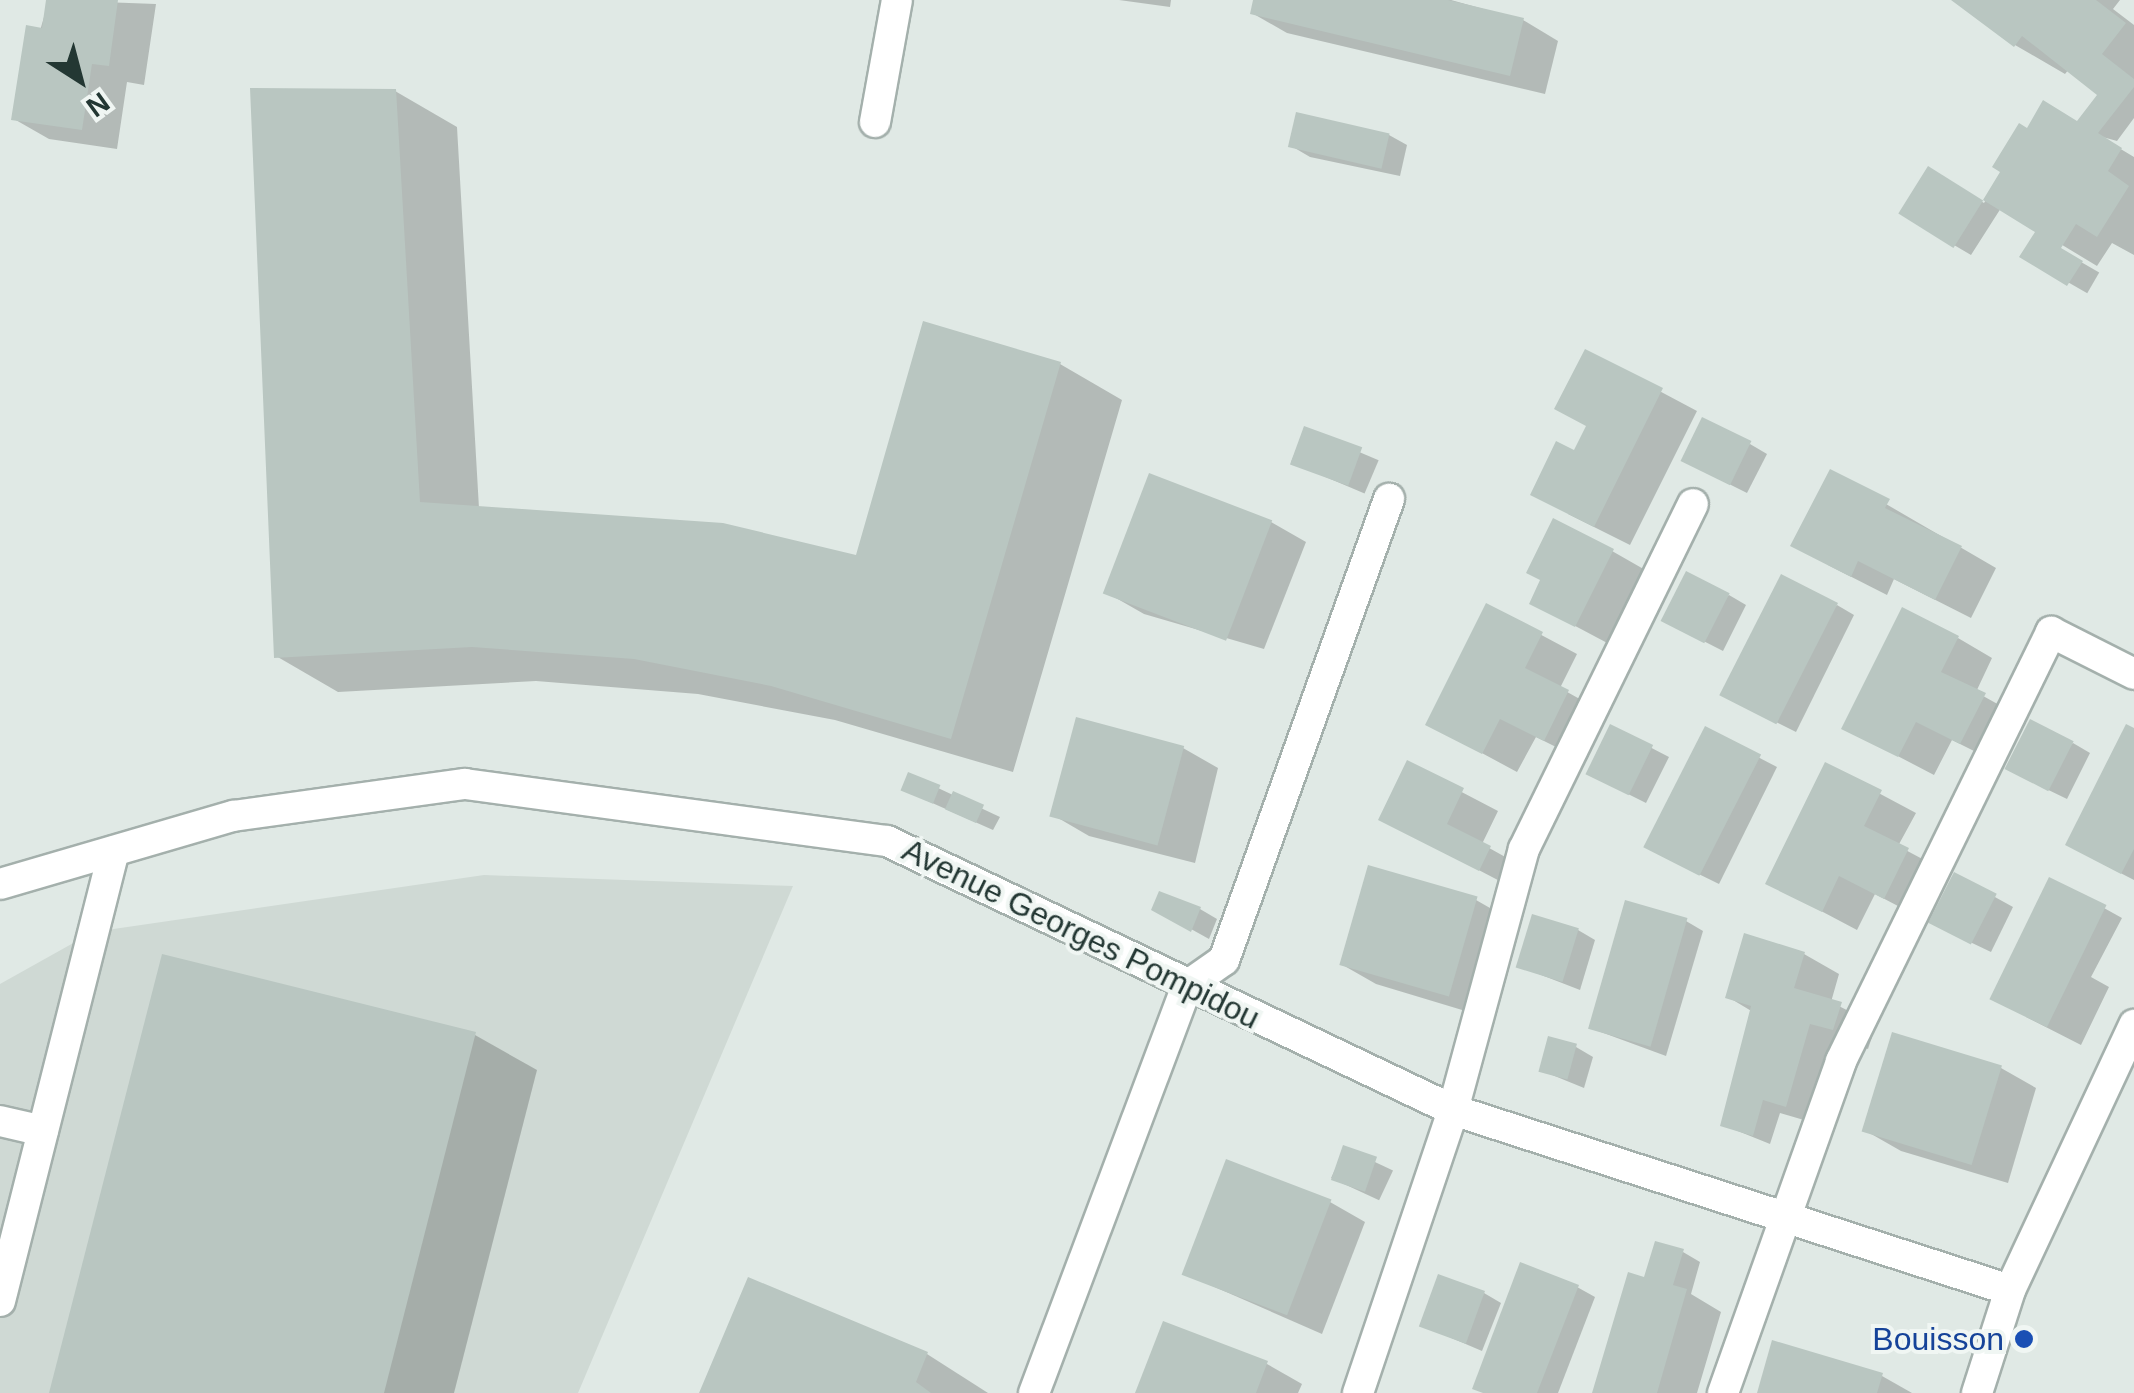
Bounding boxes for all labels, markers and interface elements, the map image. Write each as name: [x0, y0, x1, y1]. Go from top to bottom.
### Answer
north arrow: [30, 30, 130, 130]
text: N: [81, 86, 115, 123]
street label: Avenue Georges Pompidou: [896, 831, 1266, 1037]
place label: Bouisson: [1872, 1320, 2004, 1358]
marker: Bouisson: [2013, 1328, 2035, 1350]

